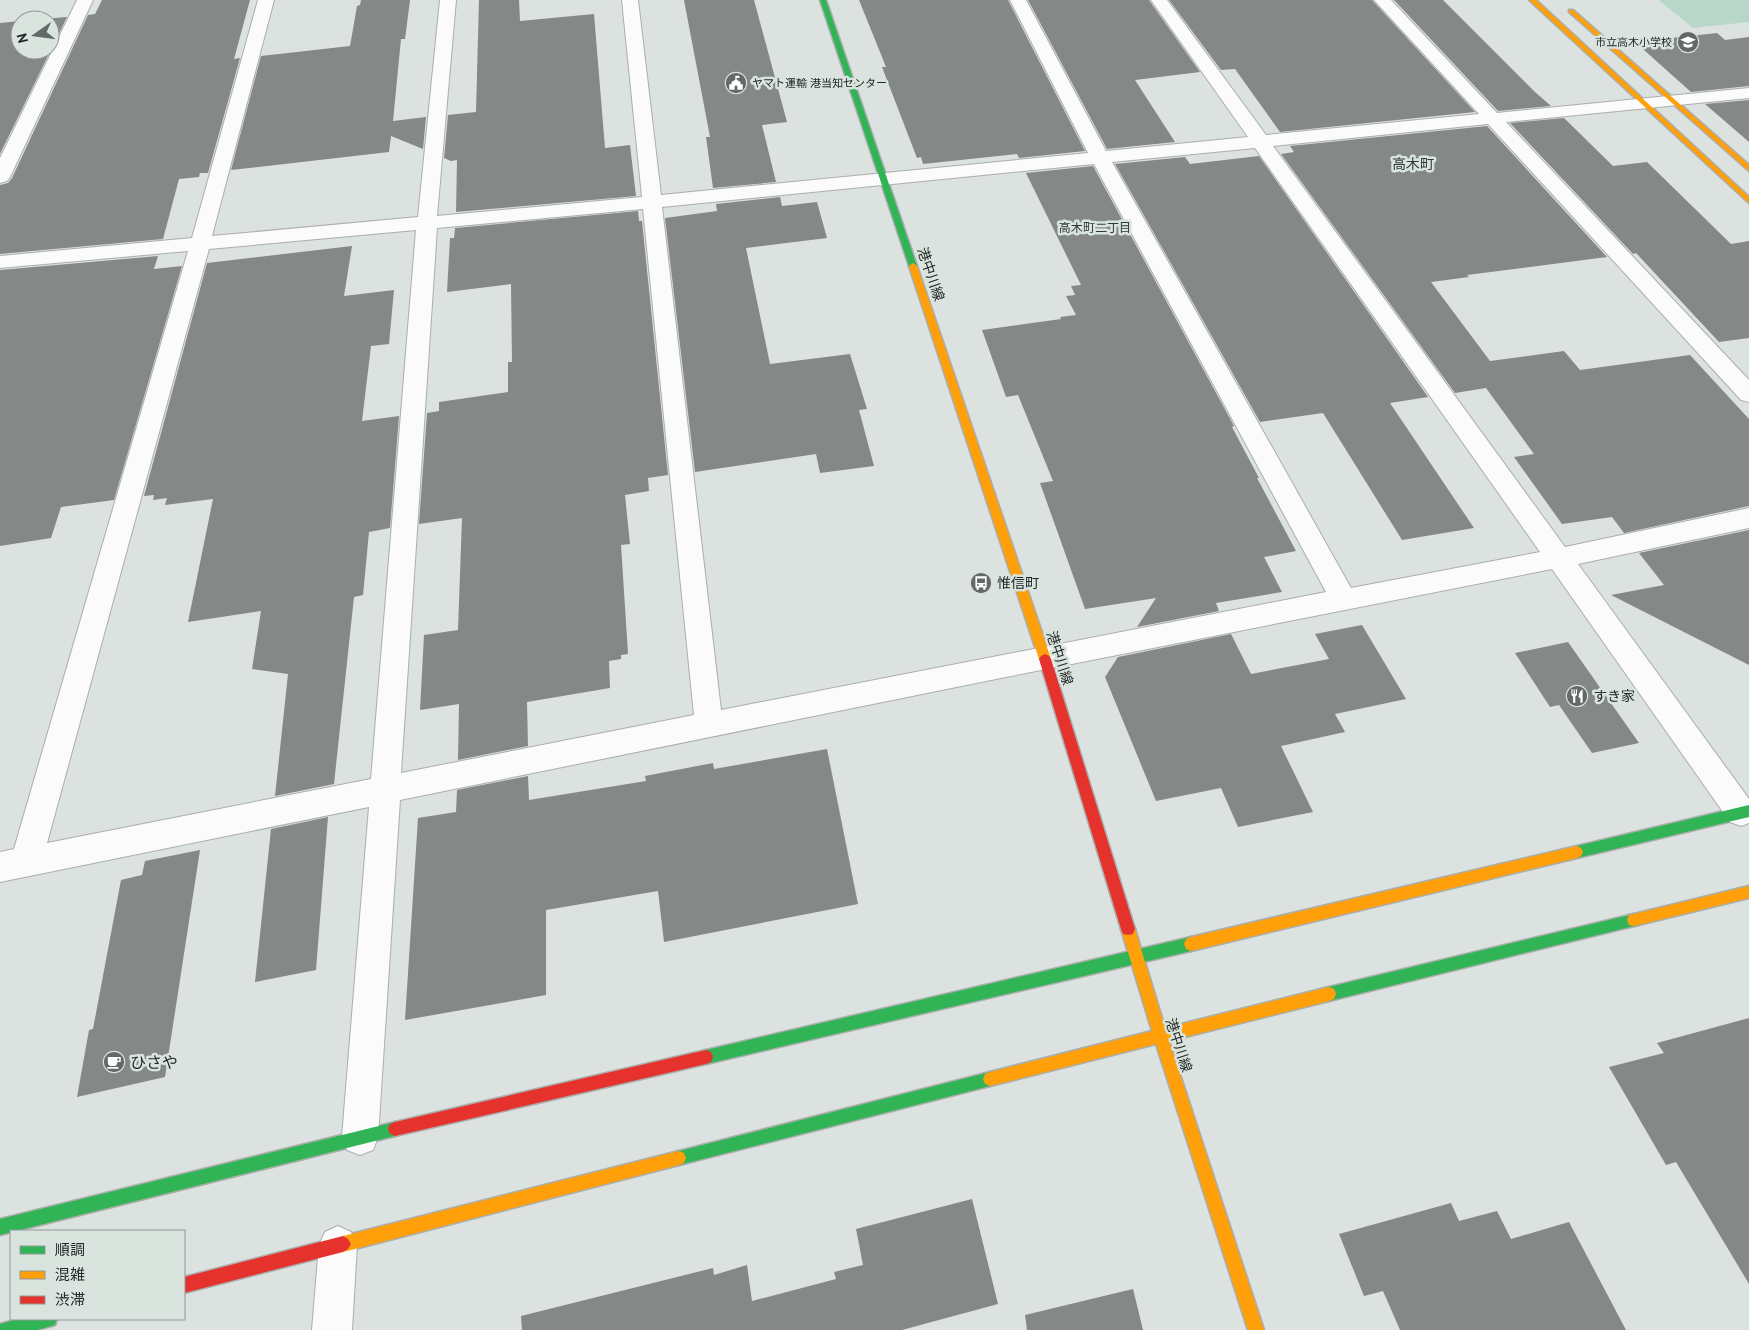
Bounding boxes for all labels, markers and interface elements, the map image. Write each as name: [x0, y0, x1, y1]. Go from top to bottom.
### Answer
north arrow: [10, 10, 60, 60]
school or university icon: 市立高木小学校: [1676, 30, 1700, 54]
text: N: [13, 32, 32, 45]
place label: 市立高木小学校: [1595, 35, 1672, 49]
public building icon: ヤマト運輸 港当知センター: [724, 71, 748, 95]
place label: ヤマト運輸 港当知センター: [752, 76, 887, 90]
district label: 高木町: [1392, 155, 1434, 173]
district label: 高木町二丁目: [1059, 220, 1131, 235]
street label: 港中川線: [913, 245, 949, 303]
bus stop icon: 惟信町: [969, 571, 993, 595]
place label: 惟信町: [997, 574, 1039, 592]
street label: 港中川線: [1043, 629, 1077, 687]
restaurant icon: すき家: [1565, 684, 1589, 708]
place label: すき家: [1593, 687, 1635, 705]
street label: 港中川線: [1162, 1016, 1196, 1074]
cafe icon: ひさや: [102, 1050, 126, 1074]
place label: ひさや: [130, 1052, 178, 1072]
legend: [10, 1230, 185, 1320]
text: 順調: [55, 1240, 85, 1259]
text: 混雑: [55, 1265, 85, 1284]
text: 渋滞: [55, 1290, 85, 1309]

